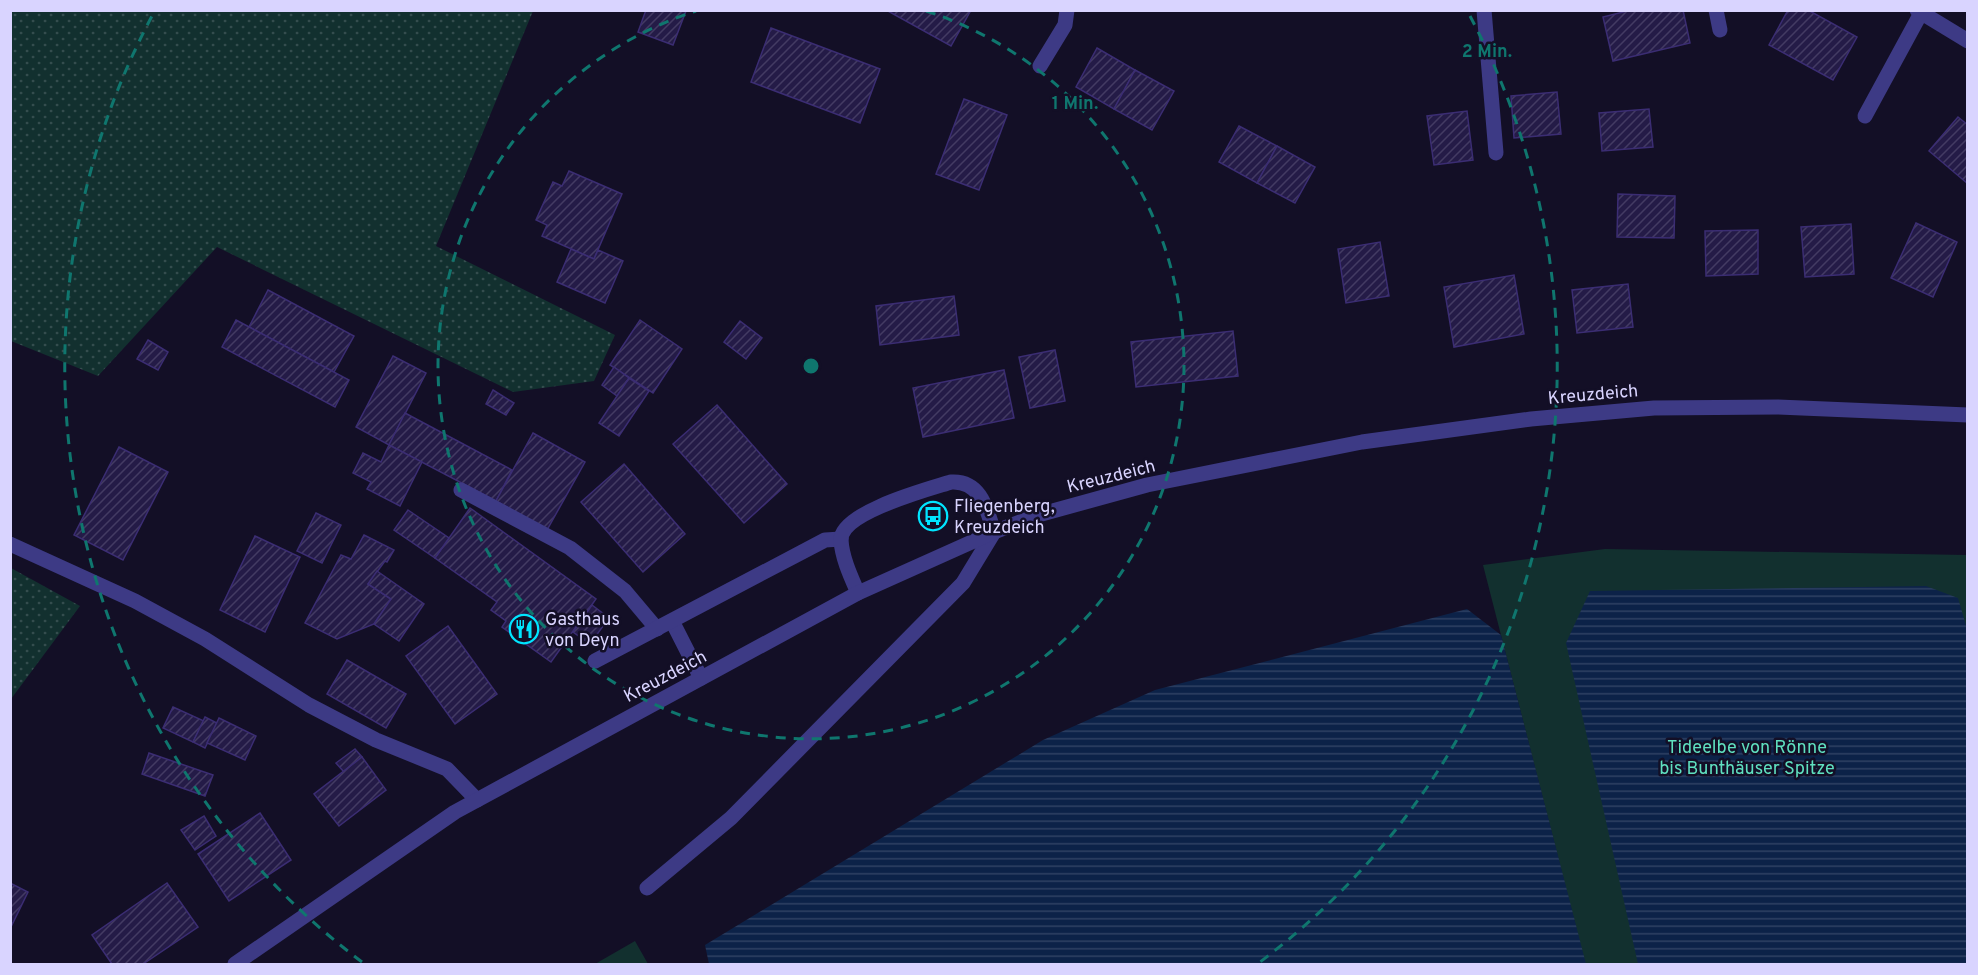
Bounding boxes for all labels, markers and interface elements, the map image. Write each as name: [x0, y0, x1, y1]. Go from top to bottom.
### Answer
text: 2 Min.: [1462, 41, 1512, 64]
text: 1 Min.: [1052, 93, 1098, 116]
centre of rings: [801, 356, 821, 376]
street label: Kreuzdeich: [1547, 380, 1639, 411]
street label: Kreuzdeich: [1065, 455, 1158, 500]
place label: Fliegenberg, Kreuzdeich: [954, 496, 1055, 540]
bus stop icon: Fliegenberg, Kreuzdeich: [917, 500, 949, 532]
place label: Gasthaus von Deyn: [545, 609, 620, 653]
restaurant icon: Gasthaus von Deyn: [508, 613, 540, 645]
street label: Kreuzdeich: [620, 646, 711, 709]
park label: Tideelbe von Rönne bis Bunthäuser Spitze: [1659, 737, 1835, 781]

